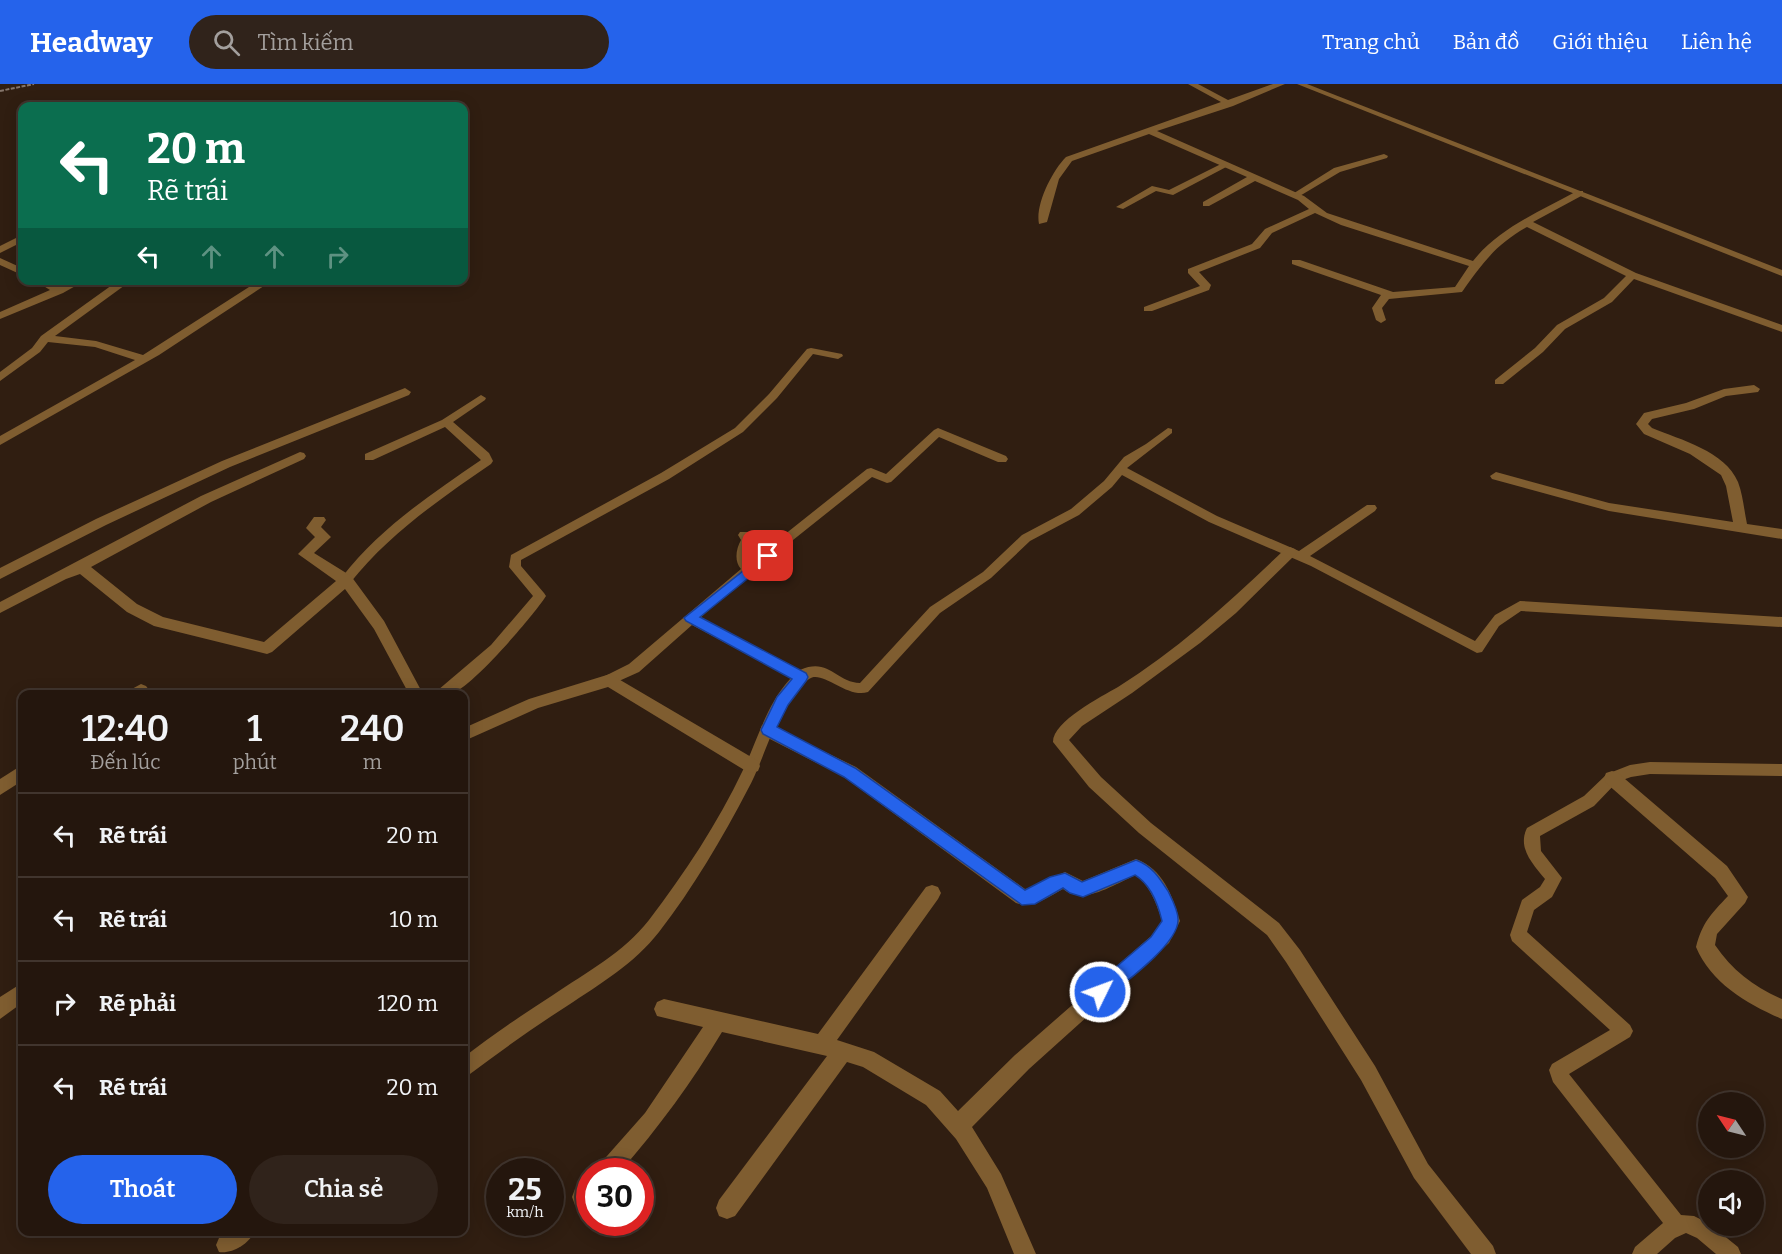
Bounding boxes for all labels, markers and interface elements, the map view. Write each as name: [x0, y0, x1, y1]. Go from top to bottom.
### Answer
search box: [189, 15, 609, 69]
text: Headway: [30, 26, 153, 59]
icon: search: [210, 26, 243, 59]
text: Tìm kiếm: [258, 29, 354, 56]
text: Trang chủ: [1322, 29, 1420, 55]
text: Bản đồ: [1453, 29, 1519, 55]
text: Giới thiệu: [1552, 29, 1648, 55]
text: Liên hệ: [1681, 29, 1752, 55]
text: 20 m: [147, 124, 245, 174]
icon: left: [48, 126, 126, 204]
text: Rẽ trái: [147, 175, 228, 207]
icon: left: [132, 240, 165, 273]
icon: ahead: [195, 240, 228, 273]
icon: ahead: [258, 240, 291, 273]
icon: right: [321, 240, 354, 273]
pin: [742, 530, 793, 581]
icon: arrive: [751, 539, 784, 572]
text: 12:40: [81, 707, 169, 751]
text: 1: [247, 707, 262, 751]
text: 240: [340, 707, 405, 751]
text: Đến lúc: [90, 750, 160, 774]
text: phút: [233, 750, 277, 774]
text: m: [363, 750, 382, 774]
icon: left: [48, 819, 81, 852]
text: Rẽ trái: [99, 822, 167, 849]
text: 20 m: [387, 822, 438, 849]
icon: left: [48, 903, 81, 936]
text: Rẽ trái: [99, 906, 167, 933]
text: 10 m: [390, 906, 438, 933]
position arrow: [1068, 960, 1132, 1024]
icon: right: [48, 987, 81, 1020]
text: Rẽ phải: [99, 990, 176, 1017]
text: 120 m: [378, 990, 438, 1017]
icon: left: [48, 1071, 81, 1104]
text: Rẽ trái: [99, 1074, 167, 1101]
text: 20 m: [387, 1074, 438, 1101]
north arrow: [1698, 1092, 1764, 1158]
map controls: [1698, 1092, 1764, 1236]
button: Thoát: [48, 1155, 237, 1224]
button: Chia sẻ: [249, 1155, 438, 1224]
speed limit sign: 30: [576, 1158, 654, 1236]
button: sound: [1698, 1170, 1764, 1236]
text: 25: [508, 1172, 542, 1208]
text: km/h: [506, 1203, 544, 1221]

